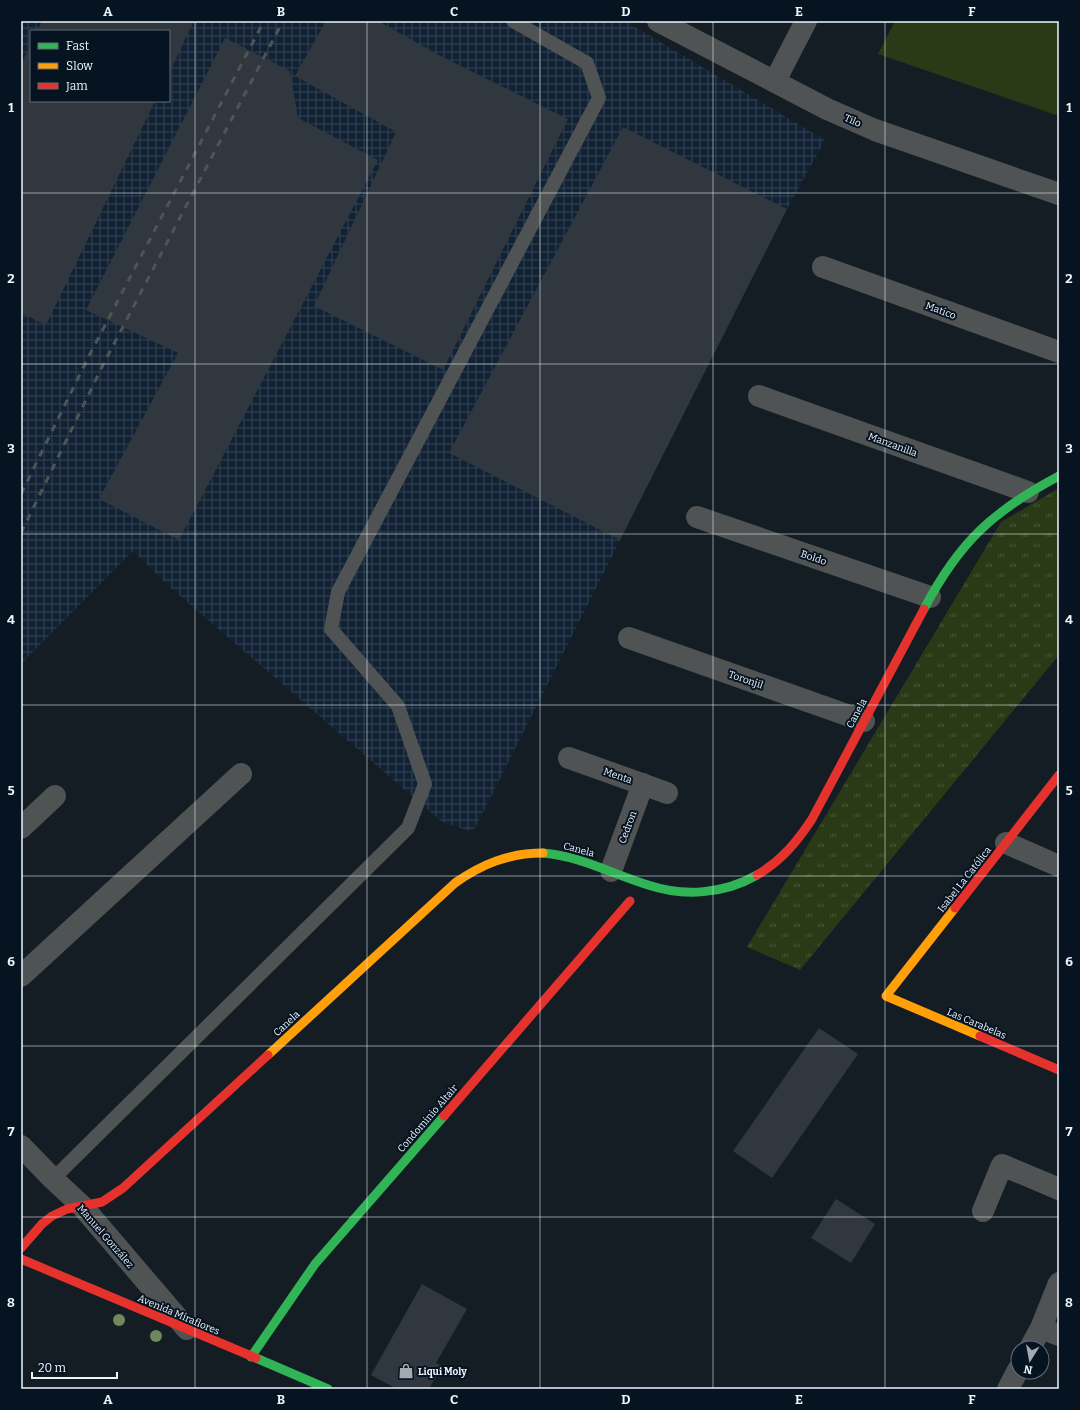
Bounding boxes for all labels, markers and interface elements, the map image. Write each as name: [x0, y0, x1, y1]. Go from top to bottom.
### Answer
text: A: [103, 4, 113, 19]
text: B: [277, 4, 285, 19]
text: C: [450, 4, 458, 19]
text: D: [621, 4, 631, 19]
text: E: [795, 4, 803, 19]
text: F: [968, 4, 976, 19]
legend: [30, 30, 170, 102]
text: Fast: [66, 39, 90, 53]
text: Slow: [66, 59, 93, 73]
text: Jam: [65, 79, 88, 93]
text: 1: [8, 100, 14, 115]
text: 1: [1066, 100, 1072, 115]
street label: Tilo: [842, 112, 863, 130]
text: 2: [7, 271, 15, 286]
text: 2: [1065, 271, 1073, 286]
street label: Matico: [924, 300, 958, 322]
street label: Manzanilla: [867, 431, 919, 460]
text: 3: [7, 441, 15, 456]
text: 3: [1065, 441, 1073, 456]
street label: Boldo: [799, 548, 828, 568]
text: 4: [7, 612, 15, 627]
text: 4: [1065, 612, 1073, 627]
street label: Toronjil: [727, 668, 765, 692]
street label: Canela: [844, 696, 870, 730]
street label: Menta: [602, 765, 634, 787]
text: 5: [7, 783, 15, 798]
text: 5: [1065, 783, 1073, 798]
street label: Cedron: [617, 809, 640, 845]
street label: Canela: [562, 840, 596, 860]
street label: Isabel La Católica: [935, 844, 994, 915]
text: 6: [7, 954, 15, 969]
text: 6: [1065, 954, 1073, 969]
street label: Las Carabelas: [945, 1006, 1008, 1042]
street label: Canela: [271, 1008, 303, 1039]
street label: Condominio Altair: [395, 1082, 461, 1155]
text: 7: [8, 1124, 15, 1139]
text: 7: [1066, 1124, 1073, 1139]
street label: Manuel González: [74, 1203, 136, 1271]
street label: Avenida Miraflores: [136, 1292, 222, 1338]
text: 8: [7, 1295, 15, 1310]
text: 8: [1065, 1295, 1073, 1310]
north arrow: [1010, 1340, 1050, 1380]
scale bar: [32, 1354, 117, 1380]
text: 20 m: [38, 1361, 67, 1375]
shop icon: Liqui Moly: [397, 1362, 415, 1380]
text: N: [1022, 1362, 1034, 1377]
place label: Liqui Moly: [418, 1366, 467, 1378]
text: A: [103, 1392, 113, 1407]
text: B: [277, 1392, 285, 1407]
text: C: [450, 1392, 458, 1407]
text: D: [621, 1392, 631, 1407]
text: E: [795, 1392, 803, 1407]
text: F: [968, 1392, 976, 1407]

